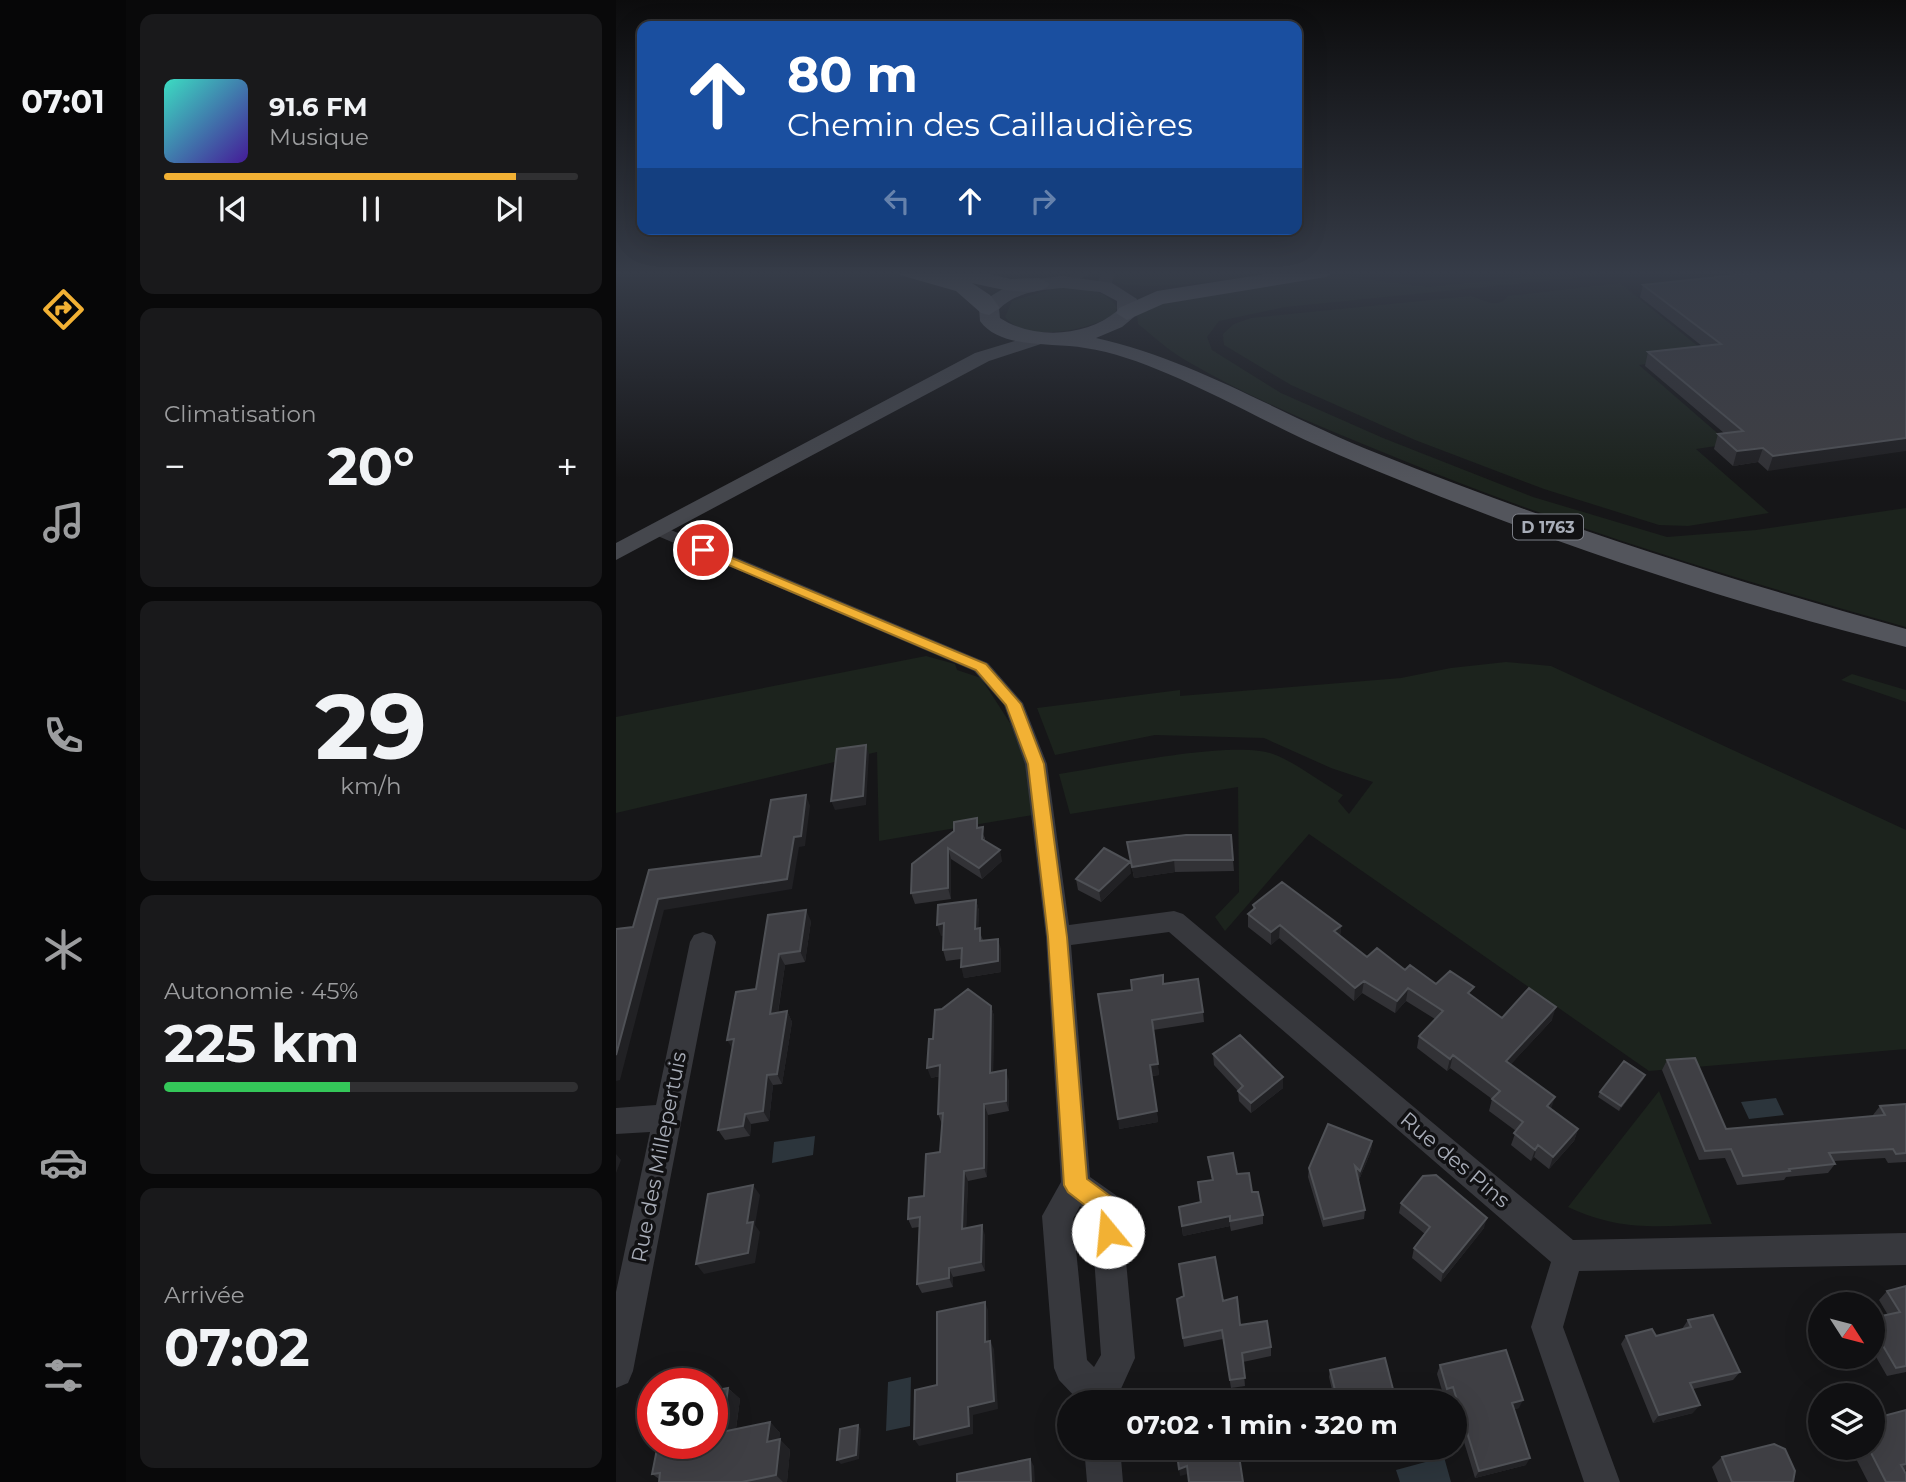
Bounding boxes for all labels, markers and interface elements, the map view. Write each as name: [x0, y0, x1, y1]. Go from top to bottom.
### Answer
text: 80 m: [787, 45, 918, 104]
icon: ahead: [672, 49, 763, 140]
text: 07:01: [21, 82, 105, 121]
text: 91.6 FM: [269, 91, 367, 123]
text: Chemin des Caillaudières: [787, 105, 1193, 144]
text: Musique: [269, 123, 369, 151]
icon: left: [878, 182, 916, 220]
icon: ahead: [951, 182, 989, 220]
icon: right: [1024, 182, 1062, 220]
icon: previous: [214, 190, 252, 228]
icon: pause: [352, 190, 390, 228]
icon: next: [490, 190, 528, 228]
icon: directions: [39, 285, 88, 334]
text: Climatisation: [164, 400, 316, 428]
text: 20°: [327, 435, 415, 498]
text: −: [164, 443, 186, 490]
text: +: [556, 443, 578, 490]
icon: music: [39, 498, 88, 547]
road number: D 1763: [1513, 514, 1583, 540]
pin: [673, 520, 733, 580]
icon: arrive: [684, 531, 722, 569]
text: 29: [315, 671, 427, 782]
icon: phone: [39, 711, 88, 760]
text: km/h: [340, 772, 402, 800]
icon: climate: [39, 925, 88, 974]
text: Autonomie · 45%: [164, 977, 358, 1005]
text: 225 km: [164, 1012, 359, 1075]
street label: Rue des Millepertuis: [626, 1049, 691, 1264]
street label: Rue des Pins: [1395, 1107, 1515, 1213]
icon: car: [39, 1138, 88, 1187]
position arrow: [1071, 1195, 1145, 1269]
text: Arrivée: [164, 1281, 245, 1309]
north arrow: [1808, 1292, 1885, 1368]
map controls: [1808, 1292, 1885, 1460]
text: 07:02: [164, 1316, 310, 1379]
icon: filters: [39, 1351, 88, 1400]
speed limit sign: 30: [637, 1368, 728, 1459]
button: layers: [1808, 1383, 1885, 1460]
text: 07:02 · 1 min · 320 m: [1126, 1409, 1398, 1441]

